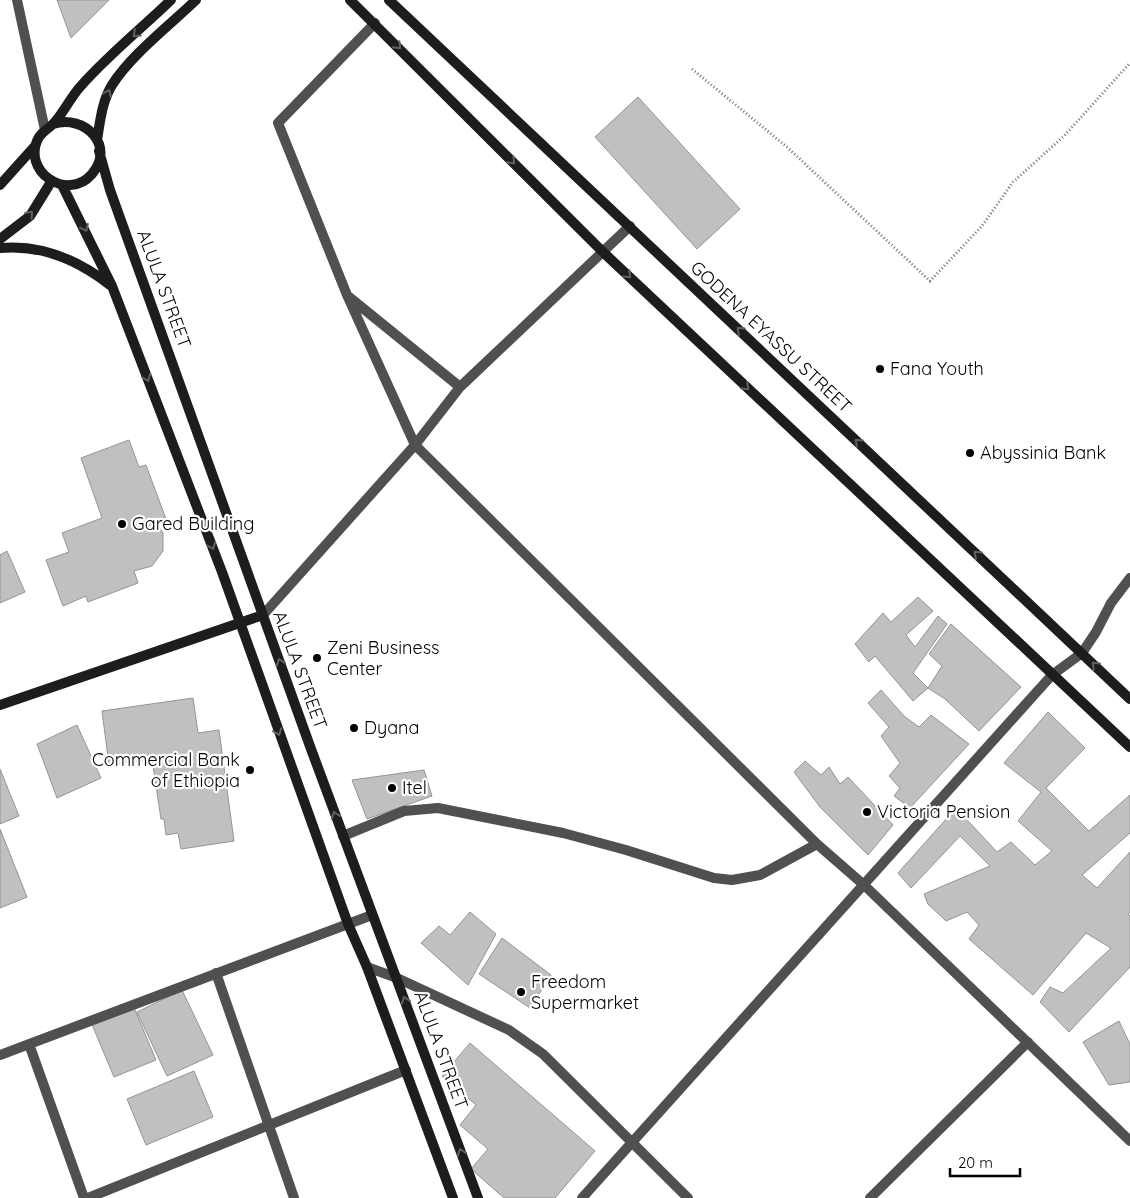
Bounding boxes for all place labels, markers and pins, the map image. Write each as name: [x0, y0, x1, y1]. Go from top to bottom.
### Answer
place label: Fana Youth: [890, 357, 984, 380]
marker: Fana Youth: [874, 363, 886, 375]
place label: Abyssinia Bank: [980, 441, 1106, 464]
marker: Abyssinia Bank: [964, 447, 976, 459]
place label: Gared Building: [132, 512, 254, 535]
marker: Gared Building: [116, 518, 128, 530]
place label: Zeni Business Center: [327, 636, 440, 680]
marker: Zeni Business Center: [311, 652, 323, 664]
place label: Dyana: [364, 716, 419, 739]
marker: Dyana: [348, 722, 360, 734]
place label: Commercial Bank of Ethiopia: [92, 748, 240, 792]
marker: Commercial Bank of Ethiopia: [244, 764, 256, 776]
place label: Itel: [402, 776, 427, 799]
marker: Itel: [386, 782, 398, 794]
place label: Victoria Pension: [877, 800, 1010, 823]
marker: Victoria Pension: [861, 806, 873, 818]
place label: Freedom Supermarket: [531, 970, 639, 1014]
marker: Freedom Supermarket: [515, 986, 527, 998]

